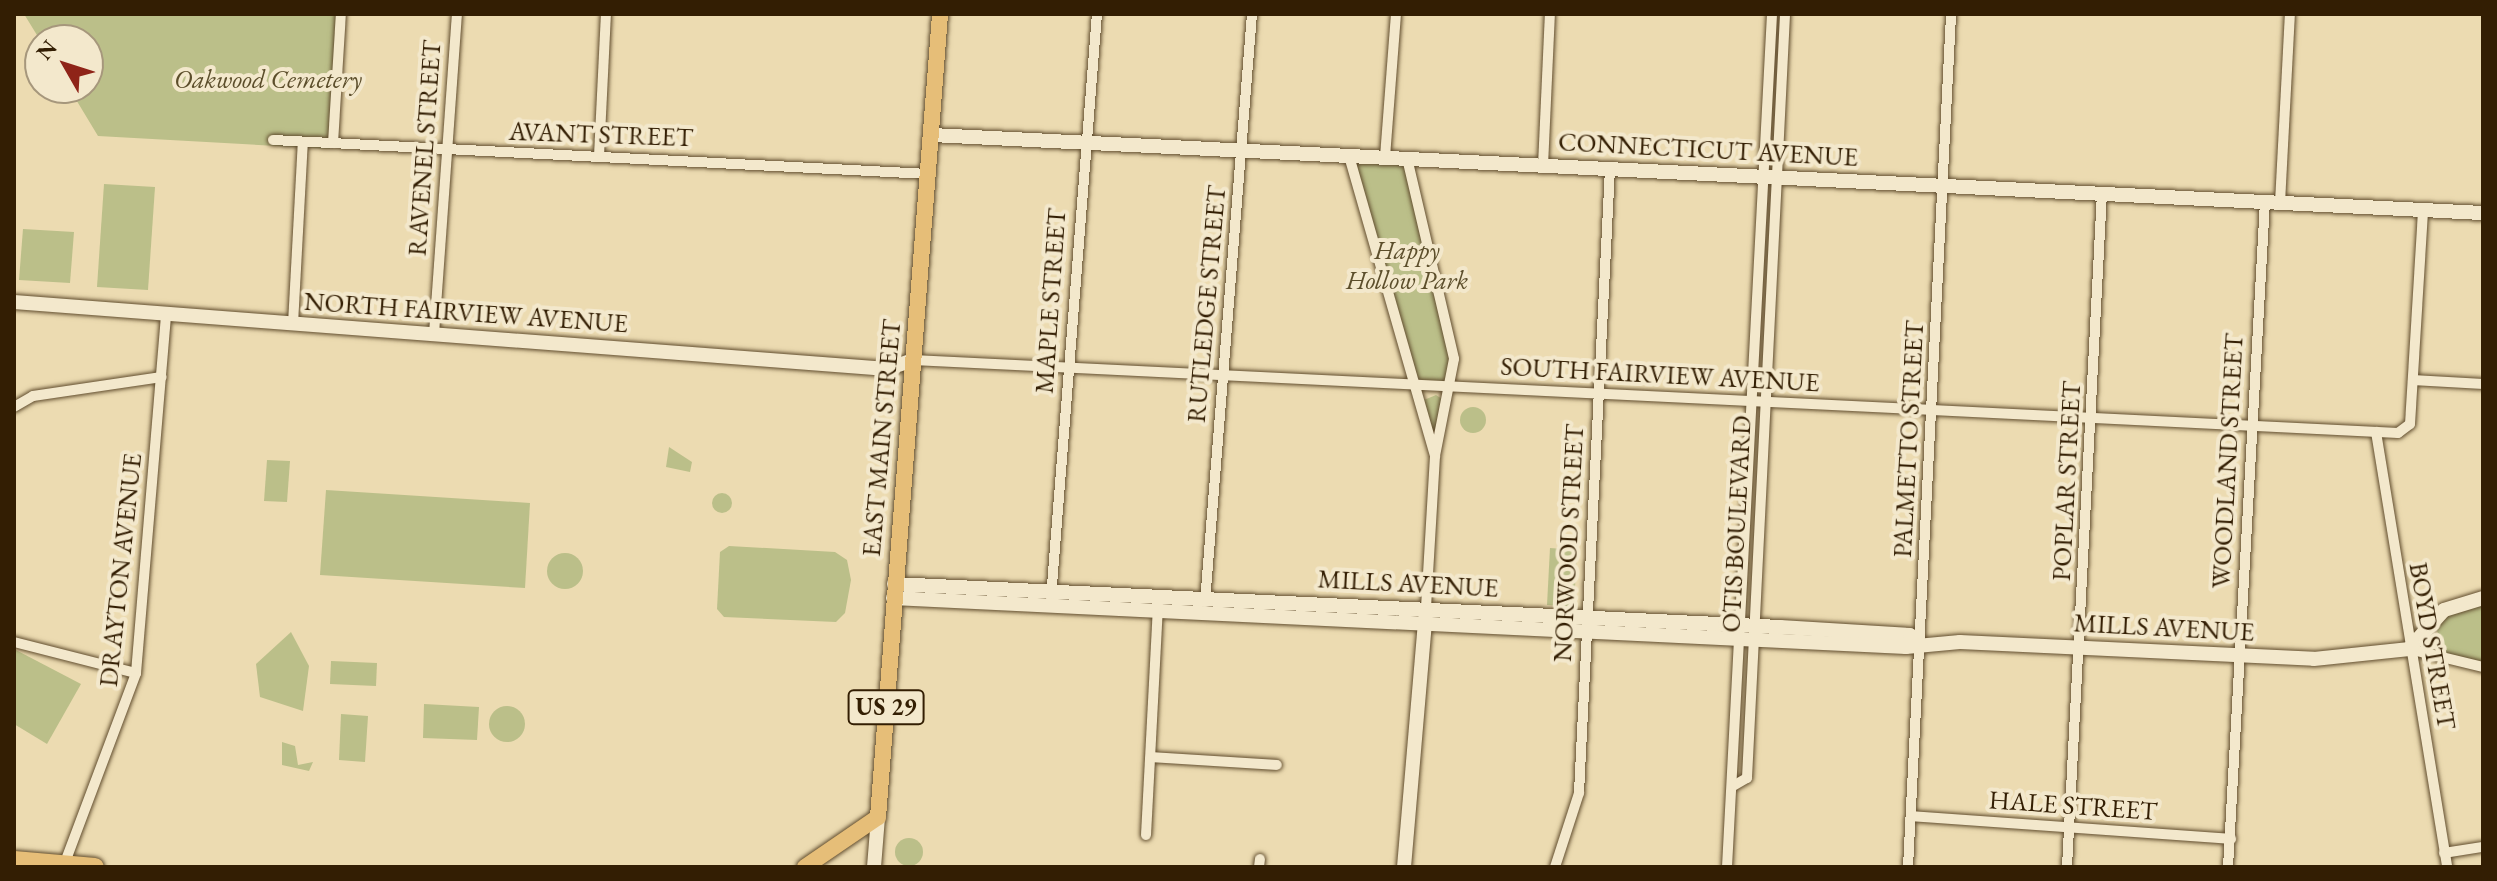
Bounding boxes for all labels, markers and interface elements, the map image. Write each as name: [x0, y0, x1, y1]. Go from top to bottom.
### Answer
north arrow: [24, 24, 104, 104]
text: N: [30, 34, 63, 66]
street label: RAVENEL STREET: [402, 39, 448, 257]
park label: Oakwood Cemetery: [174, 64, 362, 96]
street label: AVANT STREET: [508, 116, 694, 154]
street label: CONNECTICUT AVENUE: [1557, 127, 1859, 173]
street label: RUTLEDGE STREET: [1181, 184, 1233, 424]
street label: MAPLE STREET: [1029, 207, 1073, 395]
park label: Happy Hollow Park: [1346, 235, 1468, 296]
street label: NORTH FAIRVIEW AVENUE: [303, 286, 629, 340]
street label: EAST MAIN STREET: [856, 318, 908, 558]
street label: PALMETTO STREET: [1887, 320, 1931, 558]
street label: WOODLAND STREET: [2206, 333, 2250, 589]
street label: SOUTH FAIRVIEW AVENUE: [1500, 351, 1820, 399]
street label: POPLAR STREET: [2046, 380, 2088, 582]
street label: OTIS BOULEVARD: [1716, 415, 1758, 633]
street label: NORWOOD STREET: [1547, 423, 1591, 663]
street label: DRAYTON AVENUE: [93, 452, 149, 688]
street label: BOYD STREET: [2402, 560, 2462, 732]
street label: MILLS AVENUE: [1317, 564, 1499, 604]
street label: MILLS AVENUE: [2073, 608, 2255, 648]
road number: US 29: [846, 687, 926, 727]
street label: HALE STREET: [1988, 785, 2158, 827]

